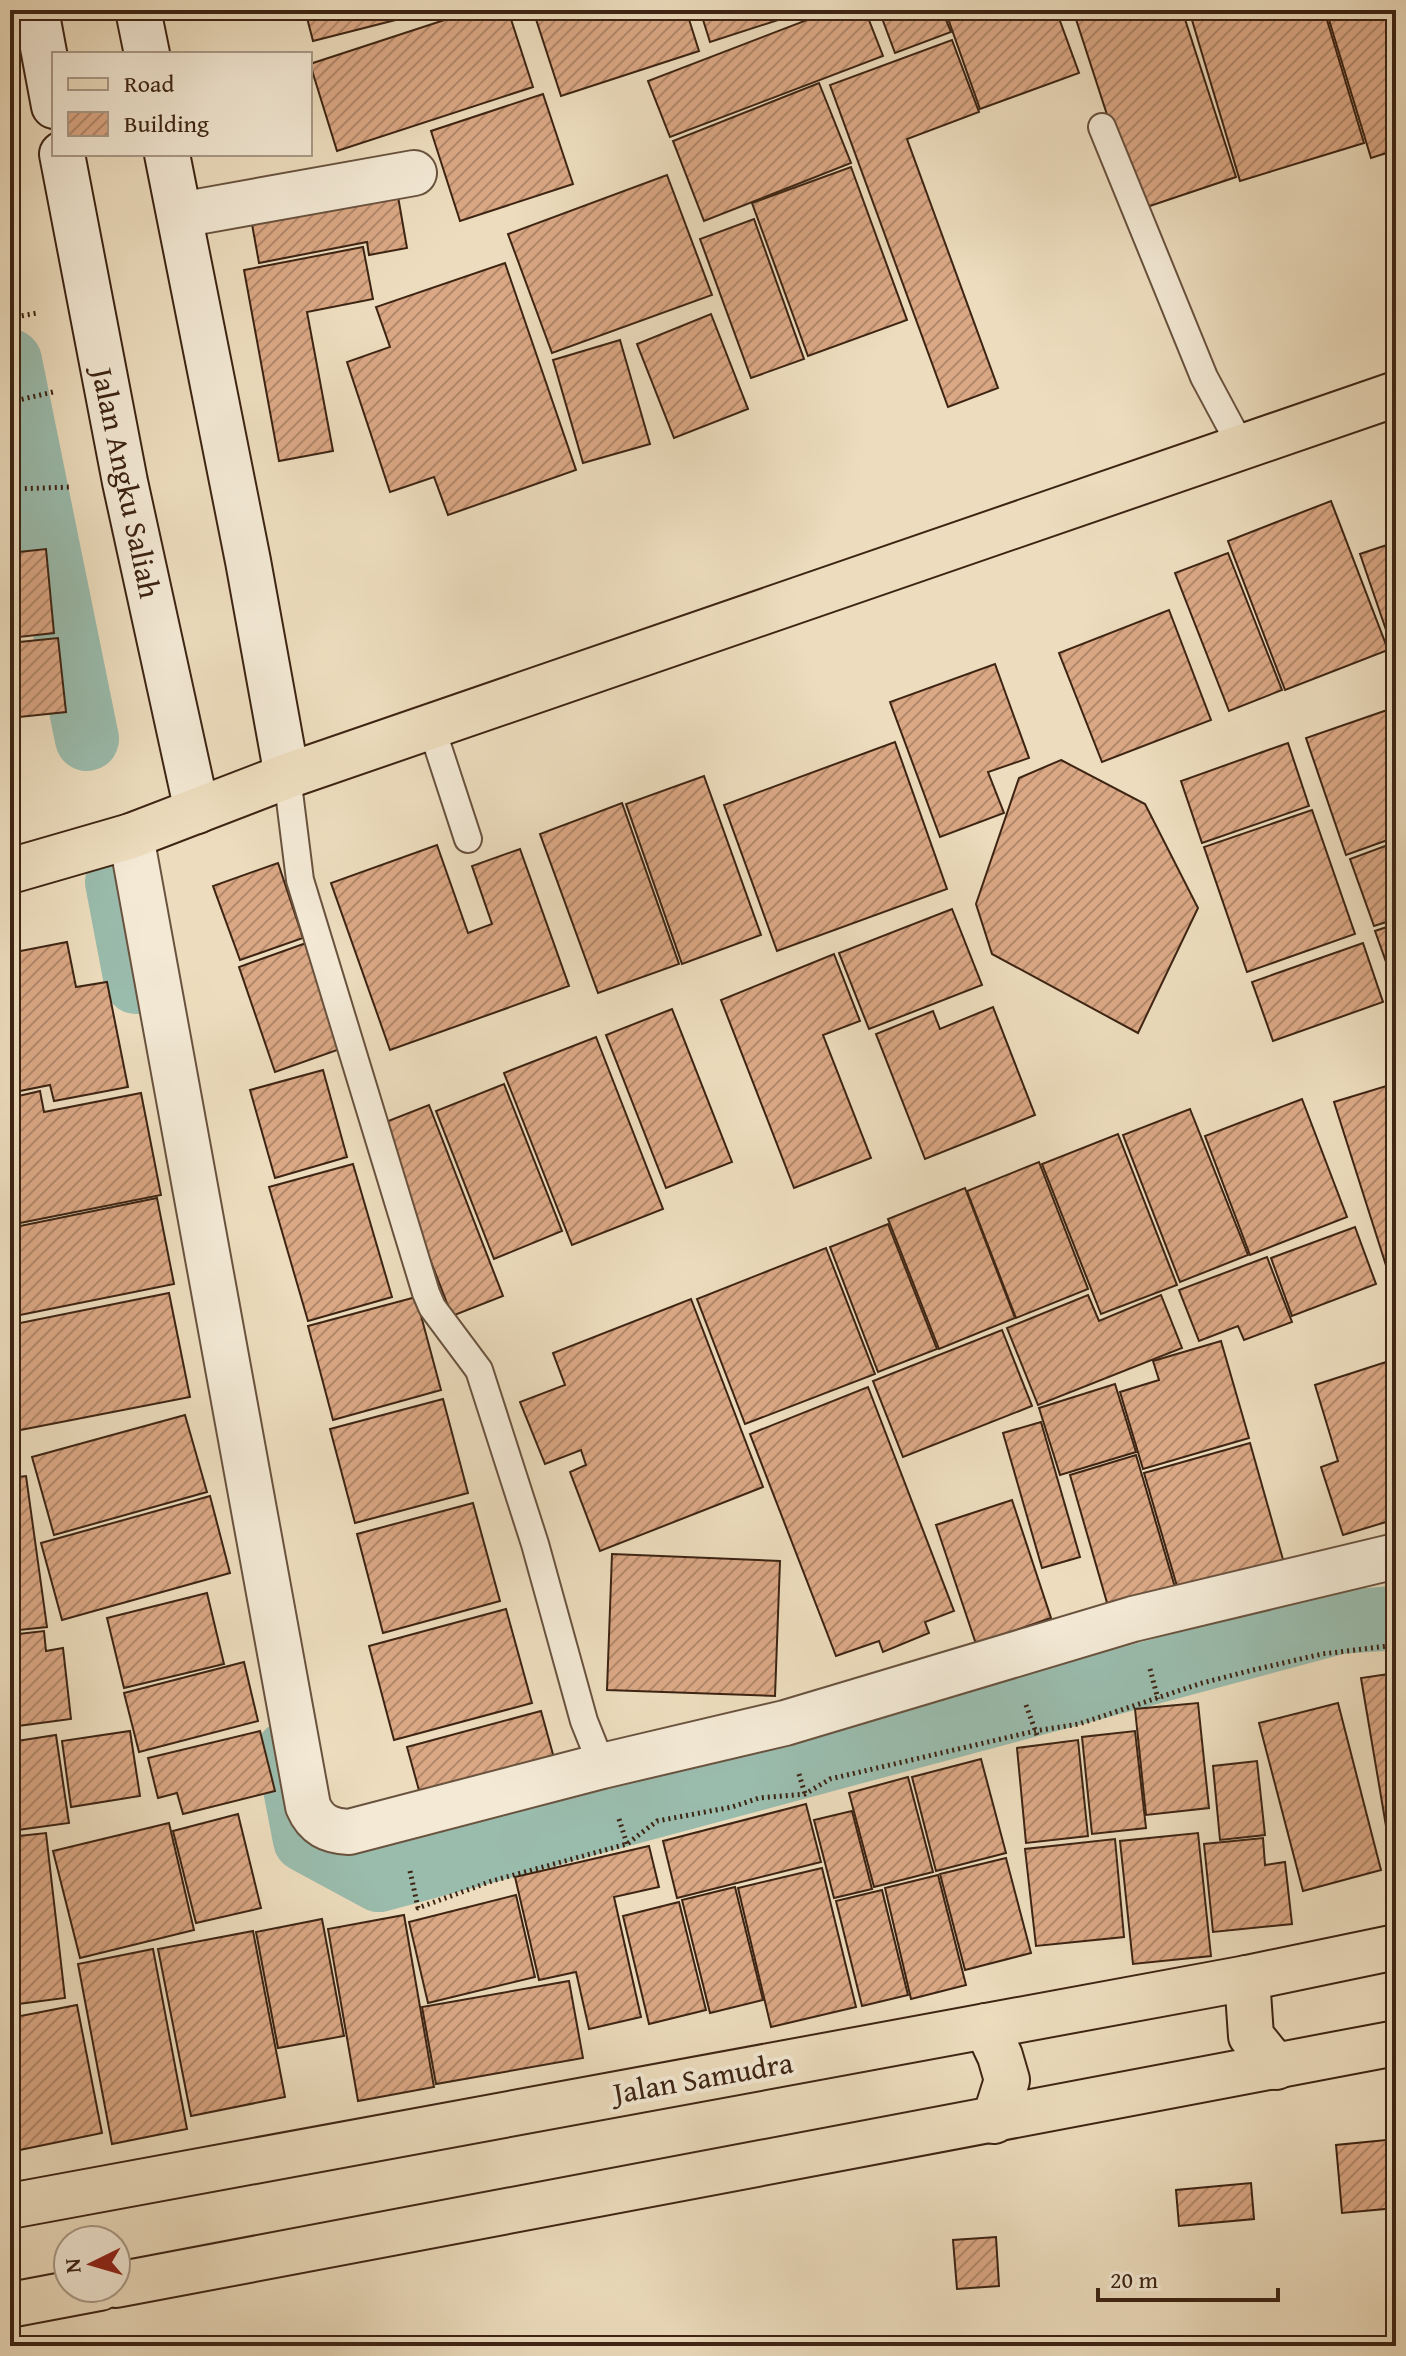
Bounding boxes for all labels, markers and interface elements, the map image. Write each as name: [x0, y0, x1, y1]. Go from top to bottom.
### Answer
legend: [52, 52, 312, 156]
text: Road: [124, 66, 174, 101]
text: Building: [124, 106, 209, 141]
street label: Jalan Angku Saliah: [80, 360, 173, 602]
street label: Jalan Samudra: [606, 2040, 796, 2115]
north arrow: [52, 2224, 132, 2304]
scale bar: [1098, 2252, 1278, 2302]
text: N: [55, 2257, 89, 2274]
text: 20 m: [1110, 2262, 1158, 2297]

